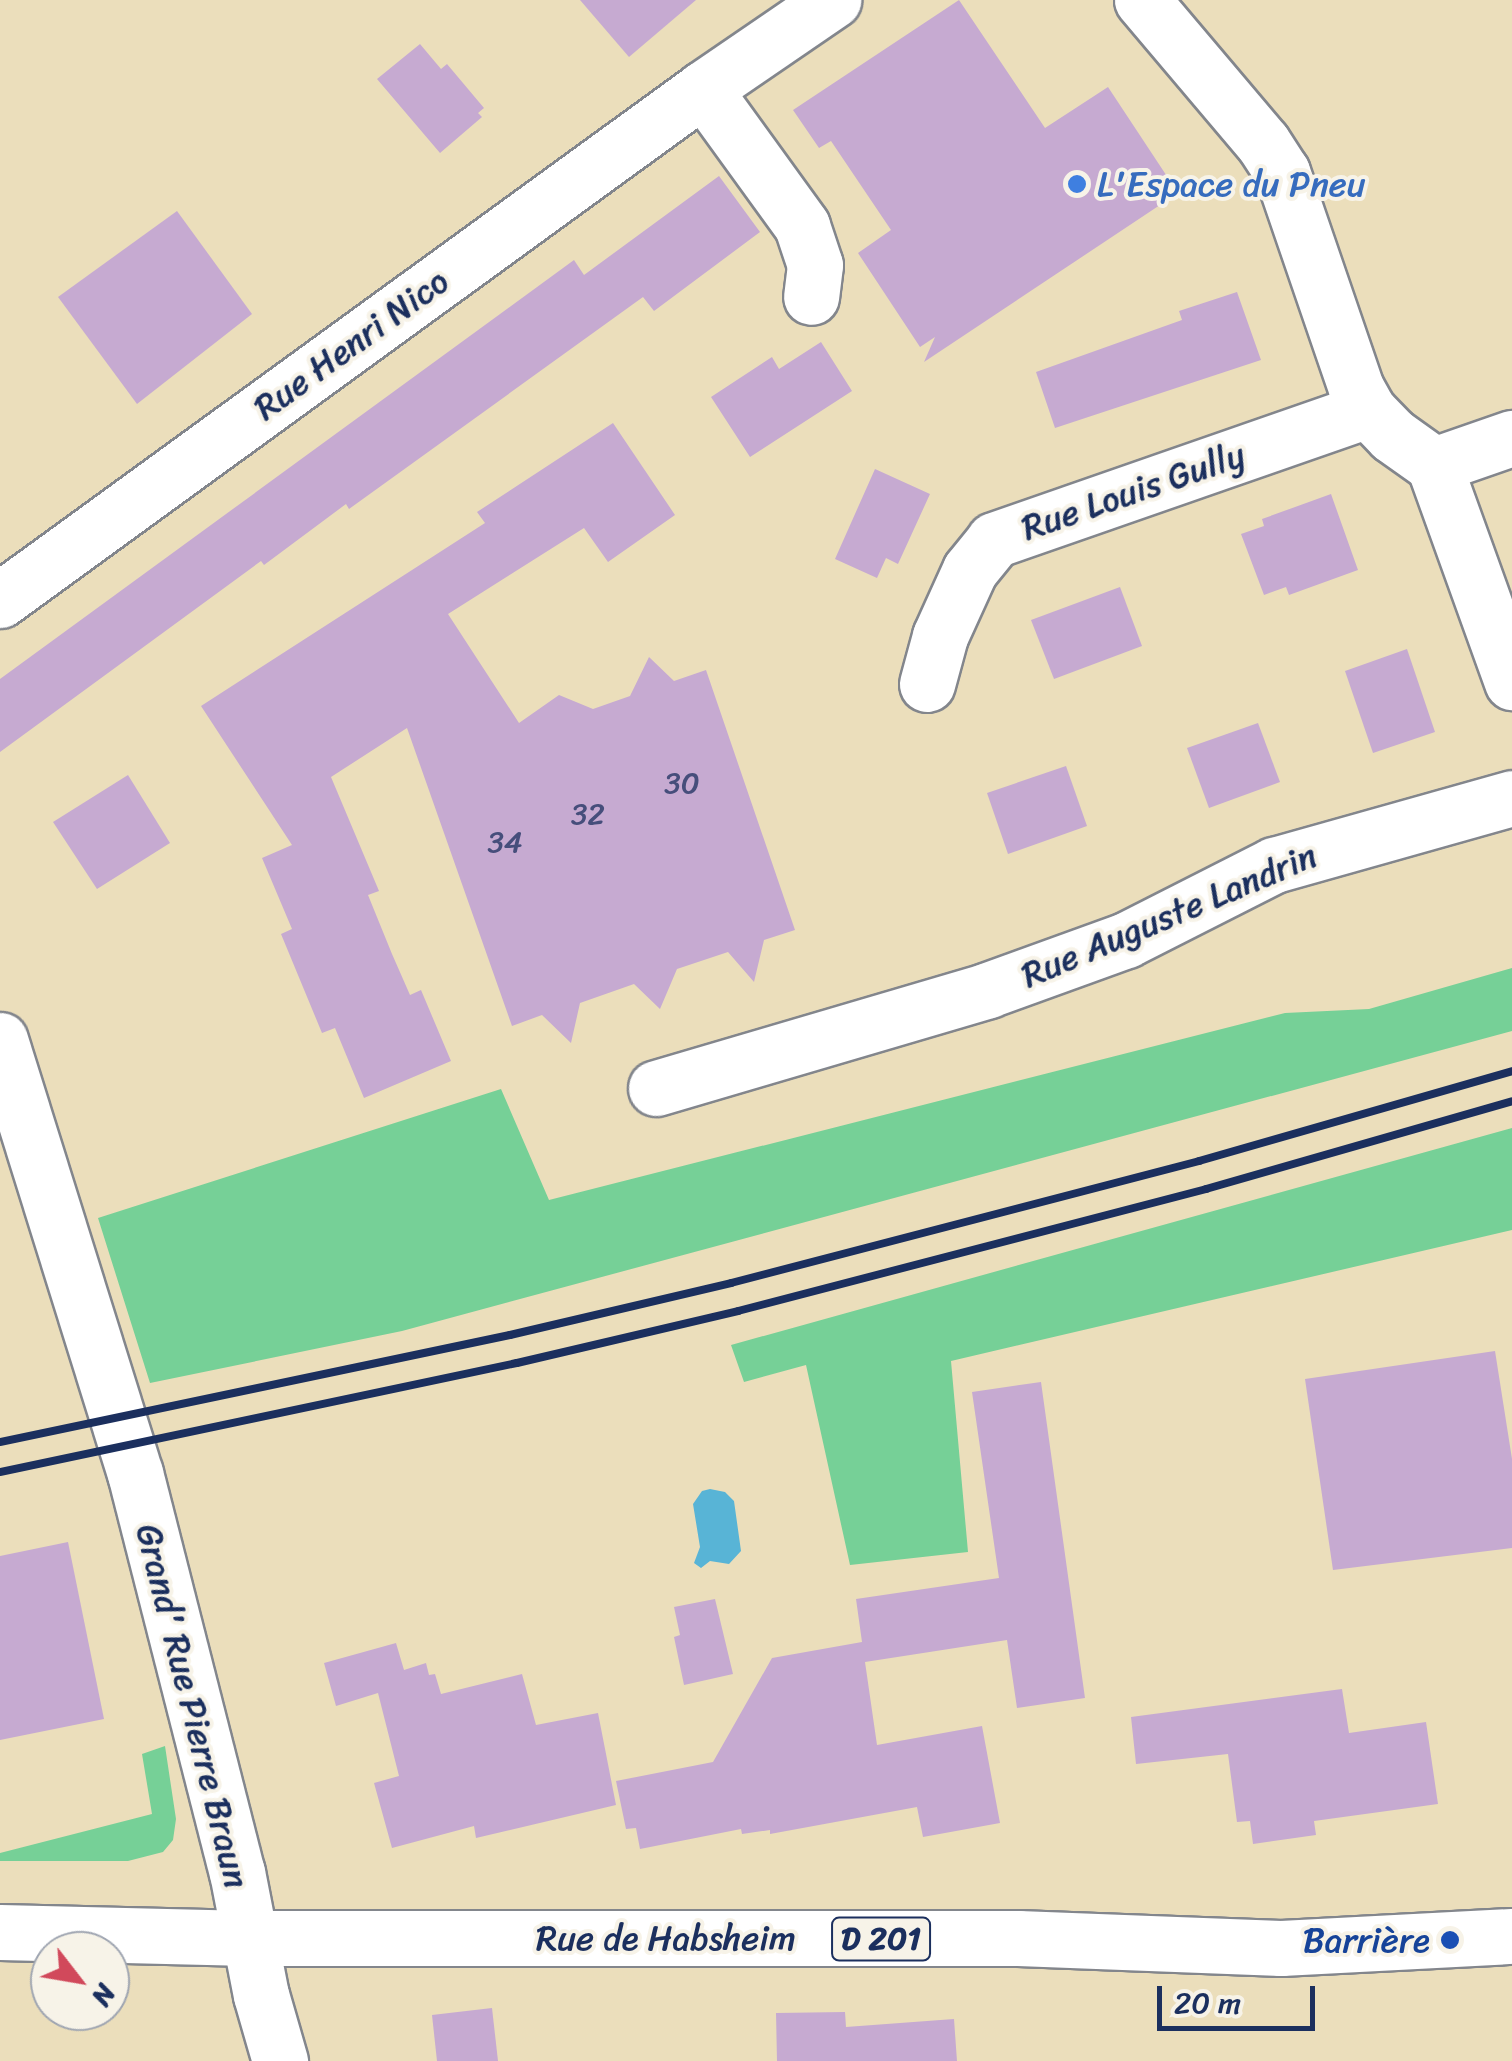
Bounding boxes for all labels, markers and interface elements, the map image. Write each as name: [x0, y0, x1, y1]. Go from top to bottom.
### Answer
place label: L'Espace du Pneu: [1097, 163, 1366, 205]
marker: L'Espace du Pneu: [1066, 173, 1088, 195]
street label: Rue Henri Nico: [245, 259, 457, 429]
street label: Rue Louis Gully: [1016, 433, 1250, 549]
house number: 30: [664, 765, 700, 801]
house number: 32: [571, 796, 605, 832]
house number: 34: [487, 824, 523, 860]
street label: Rue Auguste Landrin: [1016, 834, 1322, 996]
street label: Grand' Rue Pierre Braun: [127, 1519, 259, 1893]
road number: D 201: [831, 1912, 931, 1966]
street label: Rue de Habsheim: [534, 1917, 798, 1959]
place label: Barrière: [1303, 1919, 1430, 1961]
marker: Barrière: [1439, 1929, 1461, 1951]
north arrow: [30, 1931, 130, 2031]
scale bar: [1162, 1966, 1320, 2028]
text: N: [78, 1975, 130, 2017]
text: 20 m: [1174, 1976, 1241, 2030]

